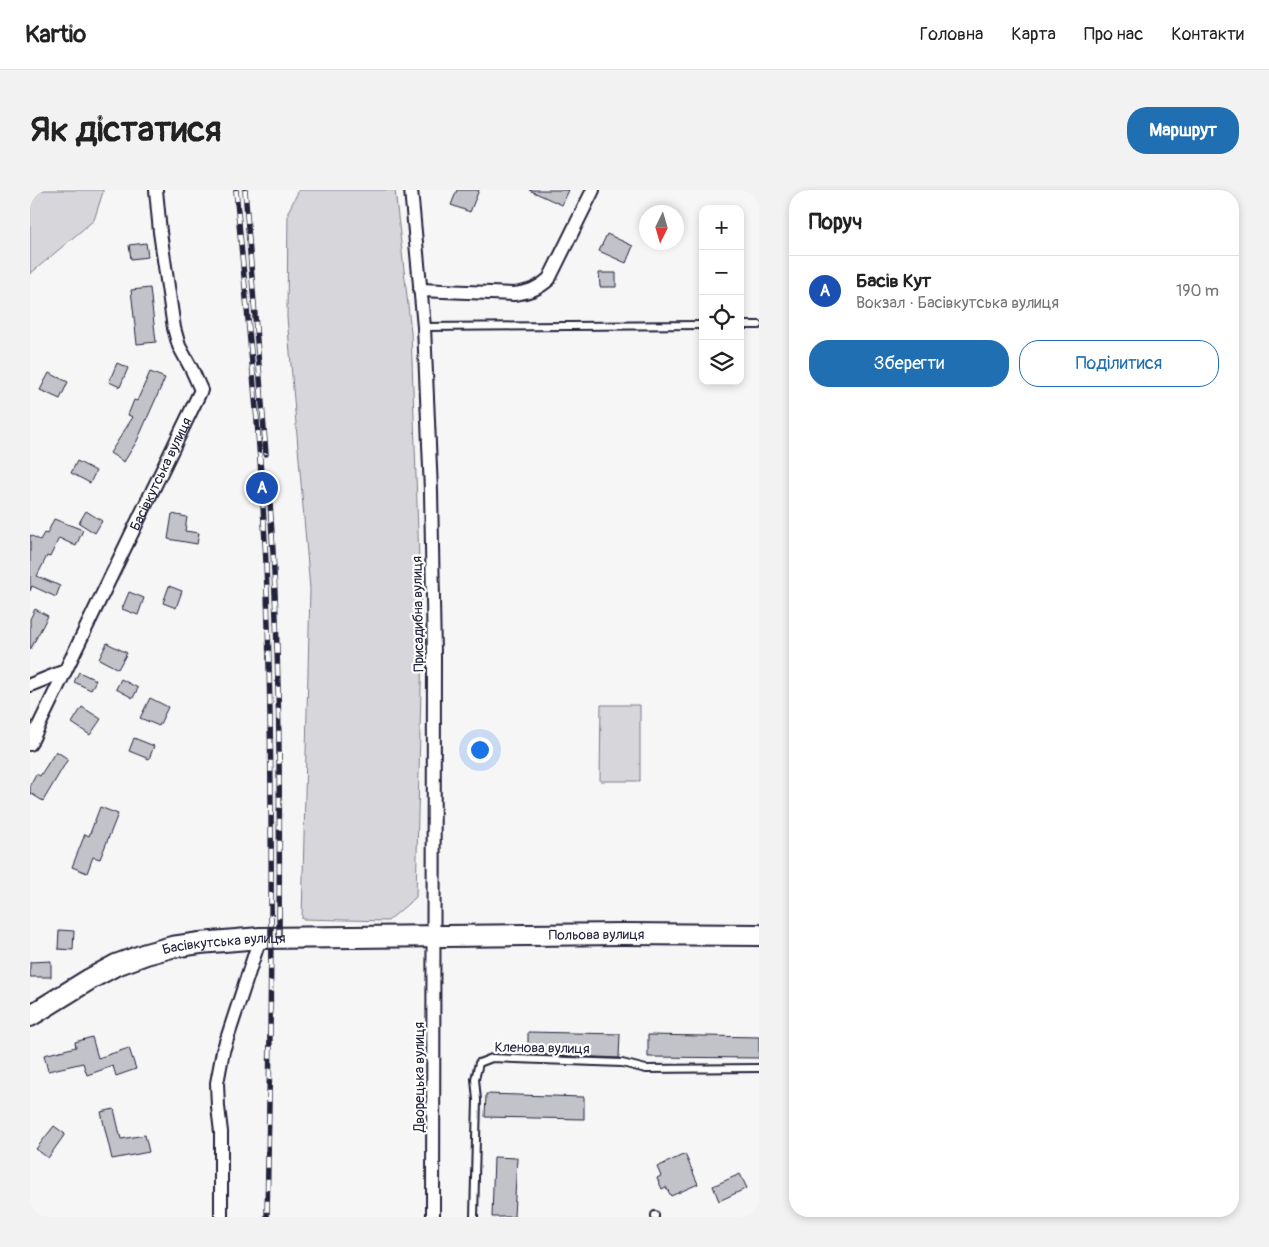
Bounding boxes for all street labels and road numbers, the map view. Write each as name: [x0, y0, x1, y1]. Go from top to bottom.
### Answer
street label: Басівкутська вулиця: [126, 414, 195, 533]
street label: Присадибна вулиця: [408, 556, 428, 672]
street label: Польова вулиця: [549, 925, 644, 943]
street label: Басівкутська вулиця: [160, 929, 286, 958]
street label: Дворецька вулиця: [411, 1022, 428, 1133]
street label: Кленова вулиця: [494, 1039, 590, 1057]

